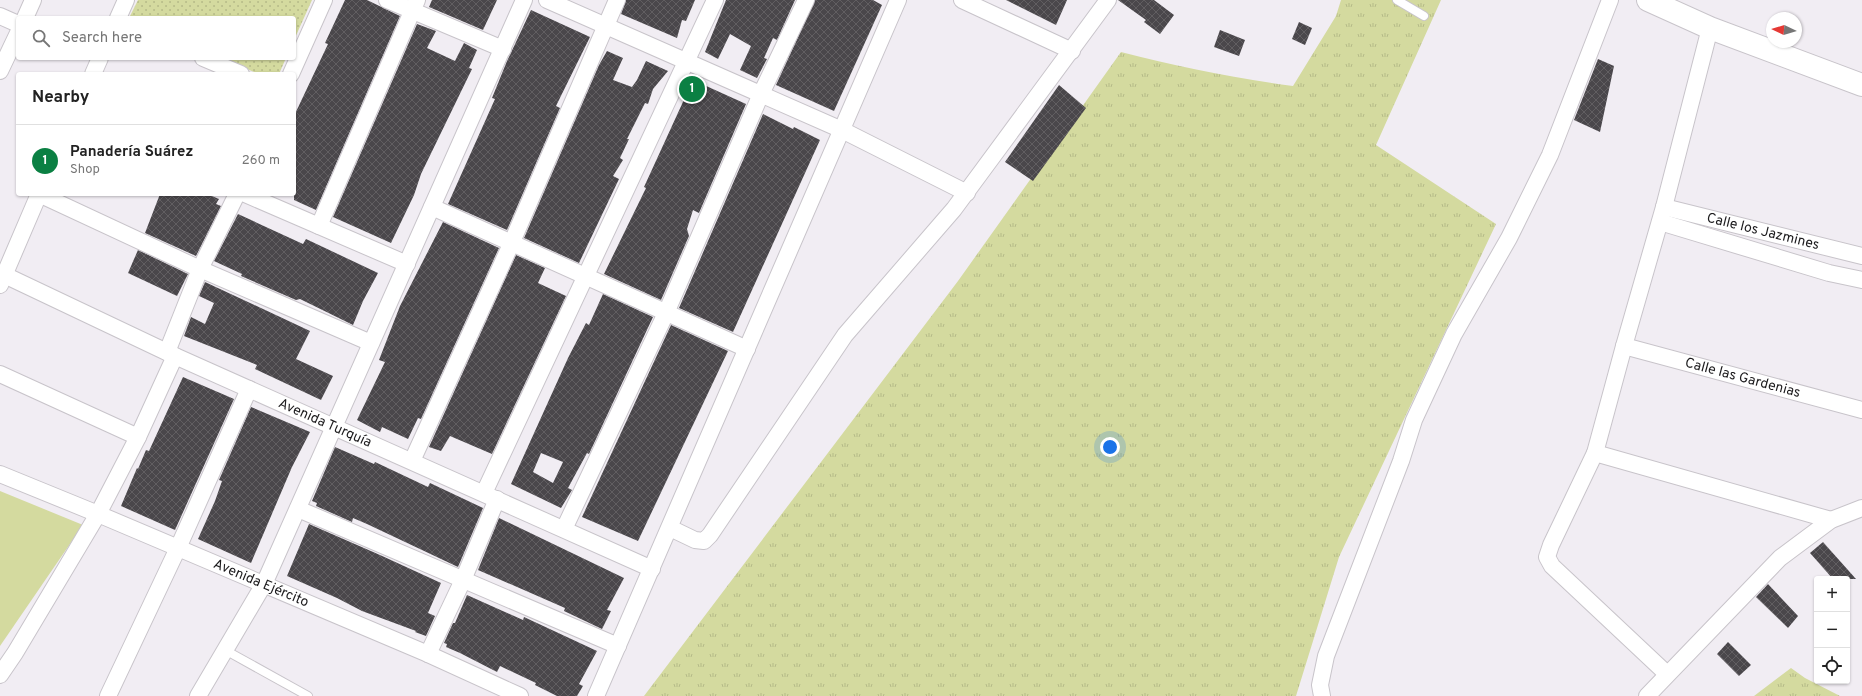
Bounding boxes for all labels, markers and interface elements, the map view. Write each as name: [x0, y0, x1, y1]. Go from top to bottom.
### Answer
north arrow: [1766, 12, 1802, 48]
search box: [16, 16, 296, 60]
icon: search: [30, 27, 52, 49]
text: Search here: [62, 29, 142, 48]
pin: 1: [679, 74, 705, 104]
text: Nearby: [32, 87, 89, 109]
text: Panadería Suárez: [70, 143, 193, 162]
text: 1: [42, 153, 48, 169]
text: 260 m: [242, 153, 280, 169]
text: Shop: [70, 162, 100, 178]
street label: Calle los Jazmines: [1705, 209, 1821, 254]
street label: Calle las Gardenias: [1683, 354, 1802, 402]
street label: Avenida Turquía: [276, 395, 374, 451]
your location: [1100, 437, 1120, 457]
street label: Avenida Ejército: [211, 555, 312, 611]
map controls: [1814, 576, 1850, 684]
button: +: [1814, 576, 1850, 612]
button: −: [1814, 612, 1850, 648]
button: locate: [1814, 648, 1850, 684]

